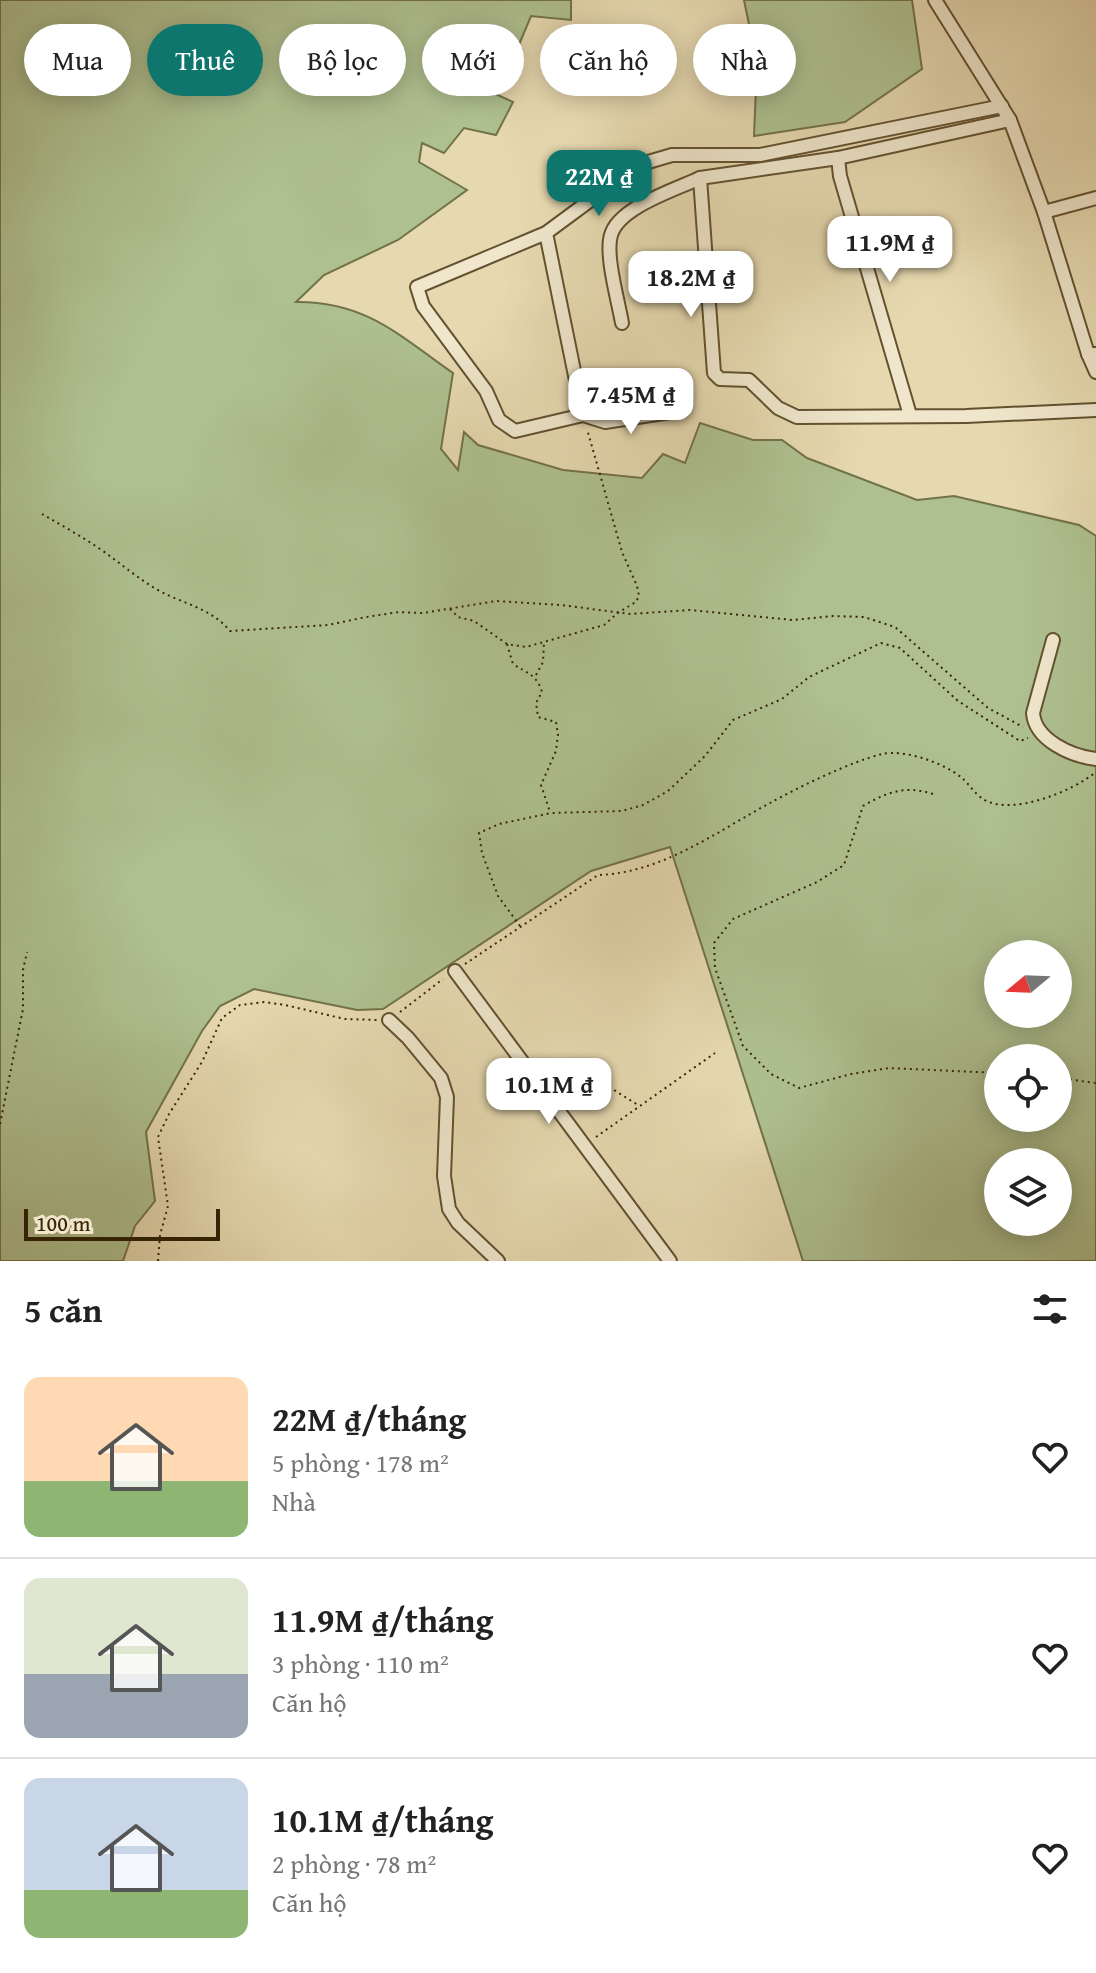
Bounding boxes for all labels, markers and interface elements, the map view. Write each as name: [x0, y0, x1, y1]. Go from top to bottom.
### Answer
chip: Mua: [24, 24, 131, 96]
chip: Thuê: [147, 24, 263, 96]
chip: Bộ lọc: [279, 24, 406, 96]
chip: Mới: [422, 24, 524, 96]
chip: Căn hộ: [540, 24, 677, 96]
chip: Nhà: [693, 24, 796, 96]
pin: 22M ₫: [543, 150, 655, 218]
text: 22M ₫: [565, 156, 633, 195]
pin: 11.9M ₫: [816, 216, 964, 284]
text: 11.9M ₫: [845, 222, 935, 261]
pin: 18.2M ₫: [617, 251, 765, 319]
text: 18.2M ₫: [646, 257, 736, 296]
pin: 7.45M ₫: [557, 368, 705, 436]
text: 7.45M ₫: [586, 374, 676, 413]
north arrow: [984, 940, 1072, 1028]
map controls: [984, 940, 1072, 1236]
button: locate: [984, 1044, 1072, 1132]
pin: 10.1M ₫: [475, 1058, 623, 1126]
text: 10.1M ₫: [504, 1064, 594, 1103]
button: layers: [984, 1148, 1072, 1236]
scale bar: [24, 1205, 220, 1241]
text: 100 m: [36, 1207, 91, 1239]
text: 5 căn: [24, 1285, 102, 1334]
icon: filters: [1028, 1287, 1072, 1331]
text: 22M ₫/tháng: [272, 1394, 466, 1443]
icon: home: [88, 1409, 184, 1505]
icon: heart: [1028, 1435, 1072, 1479]
text: 5 phòng · 178 m²: [272, 1443, 449, 1482]
text: Nhà: [272, 1482, 316, 1521]
text: 11.9M ₫/tháng: [272, 1595, 493, 1644]
icon: home: [88, 1610, 184, 1706]
icon: heart: [1028, 1636, 1072, 1680]
text: 3 phòng · 110 m²: [272, 1644, 449, 1683]
text: Căn hộ: [272, 1683, 347, 1722]
text: 10.1M ₫/tháng: [272, 1795, 493, 1844]
icon: home: [88, 1810, 184, 1906]
icon: heart: [1028, 1836, 1072, 1880]
text: 2 phòng · 78 m²: [272, 1844, 436, 1883]
text: Căn hộ: [272, 1883, 347, 1922]

